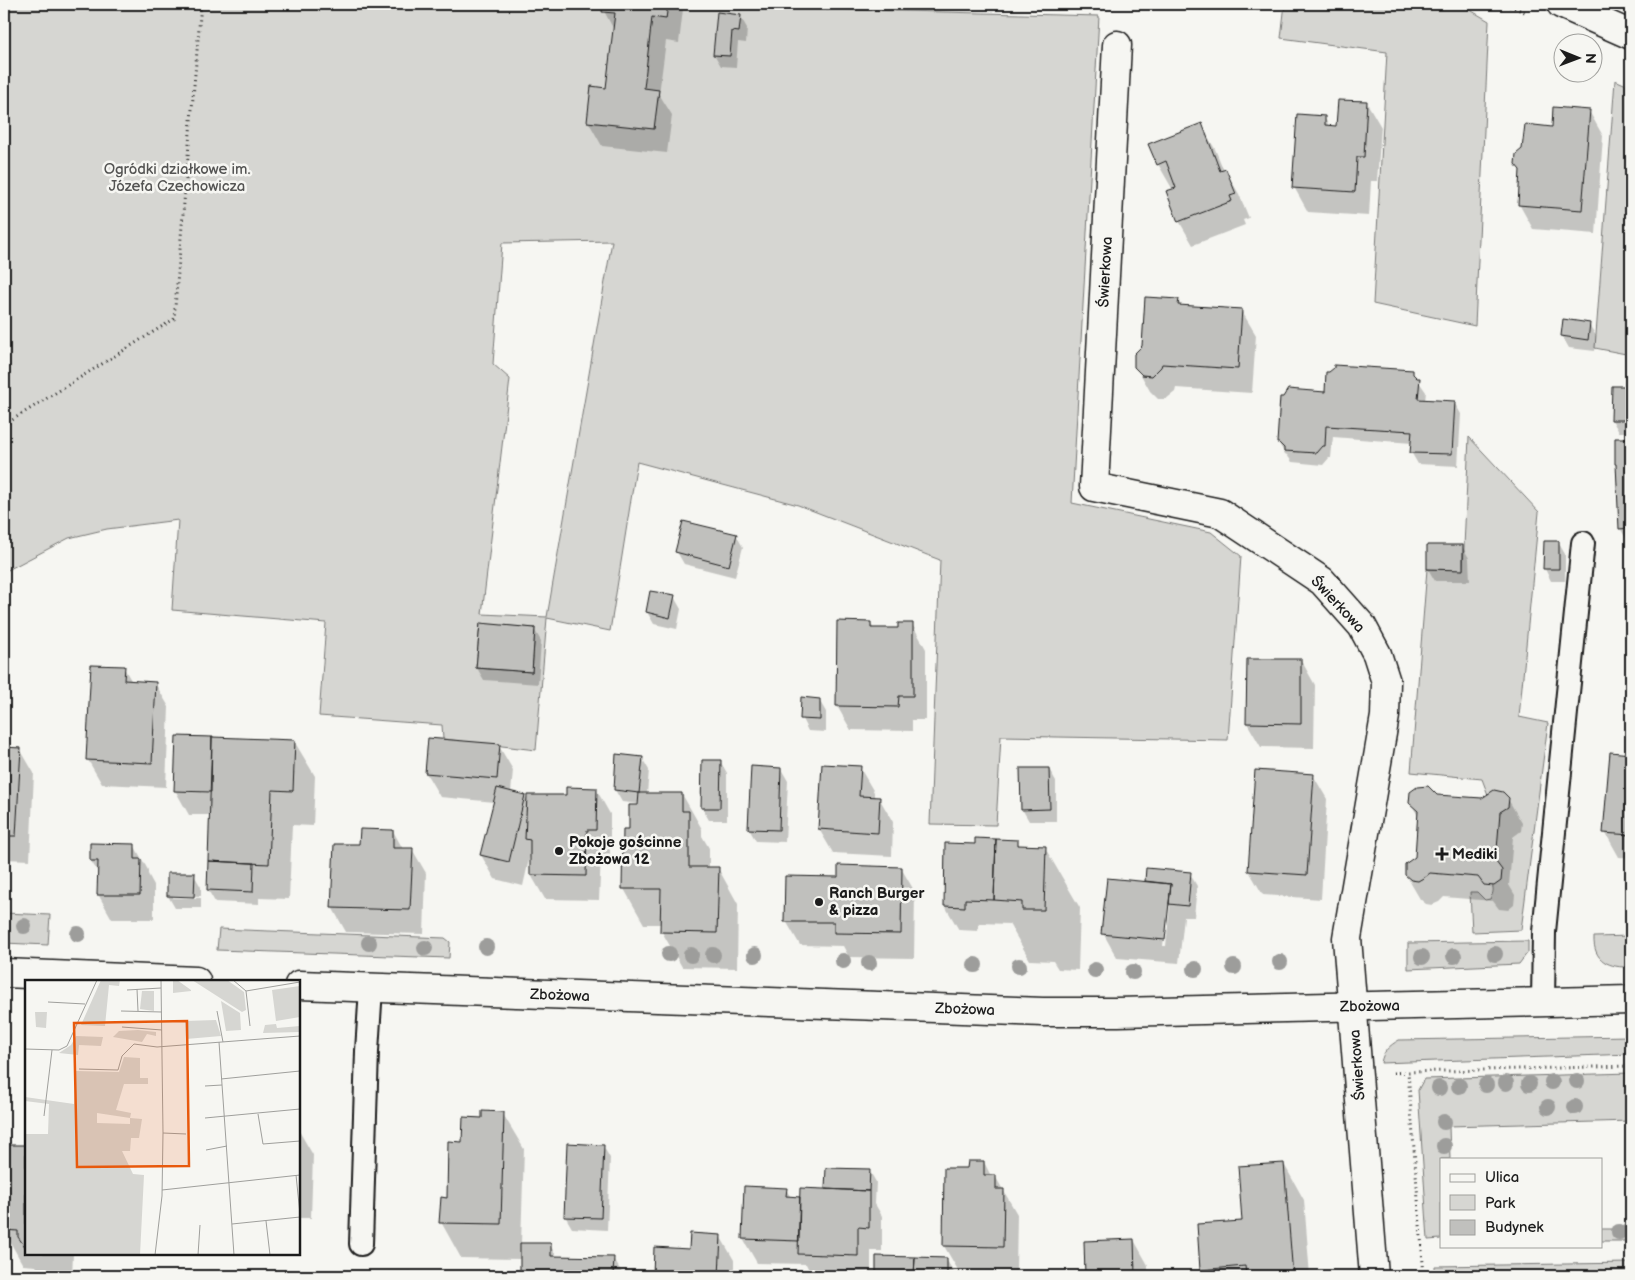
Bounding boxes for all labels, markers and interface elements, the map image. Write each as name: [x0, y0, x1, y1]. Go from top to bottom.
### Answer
north arrow: [1552, 32, 1602, 82]
text: N: [1582, 53, 1599, 64]
park label: Ogródki działkowe im. Józefa Czechowicza: [104, 160, 250, 196]
street label: Świerkowa: [1094, 236, 1117, 308]
street label: Świerkowa: [1306, 572, 1369, 637]
place label: Pokoje gościnne Zbożowa 12: [569, 833, 682, 869]
marker: Pokoje gościnne Zbożowa 12: [553, 845, 565, 857]
place label: Mediki: [1452, 845, 1498, 864]
marker: Mediki: [1436, 848, 1448, 860]
place label: Ranch Burger & pizza: [829, 884, 925, 920]
marker: Ranch Burger & pizza: [813, 896, 825, 908]
inset map: [25, 980, 300, 1255]
street label: Zbożowa: [529, 985, 590, 1006]
street label: Zbożowa: [1339, 996, 1400, 1017]
street label: Zbożowa: [934, 999, 995, 1020]
street label: Świerkowa: [1346, 1029, 1369, 1101]
legend: [1440, 1158, 1602, 1248]
text: Ulica: [1485, 1168, 1519, 1187]
text: Park: [1485, 1194, 1516, 1213]
text: Budynek: [1485, 1218, 1544, 1237]

